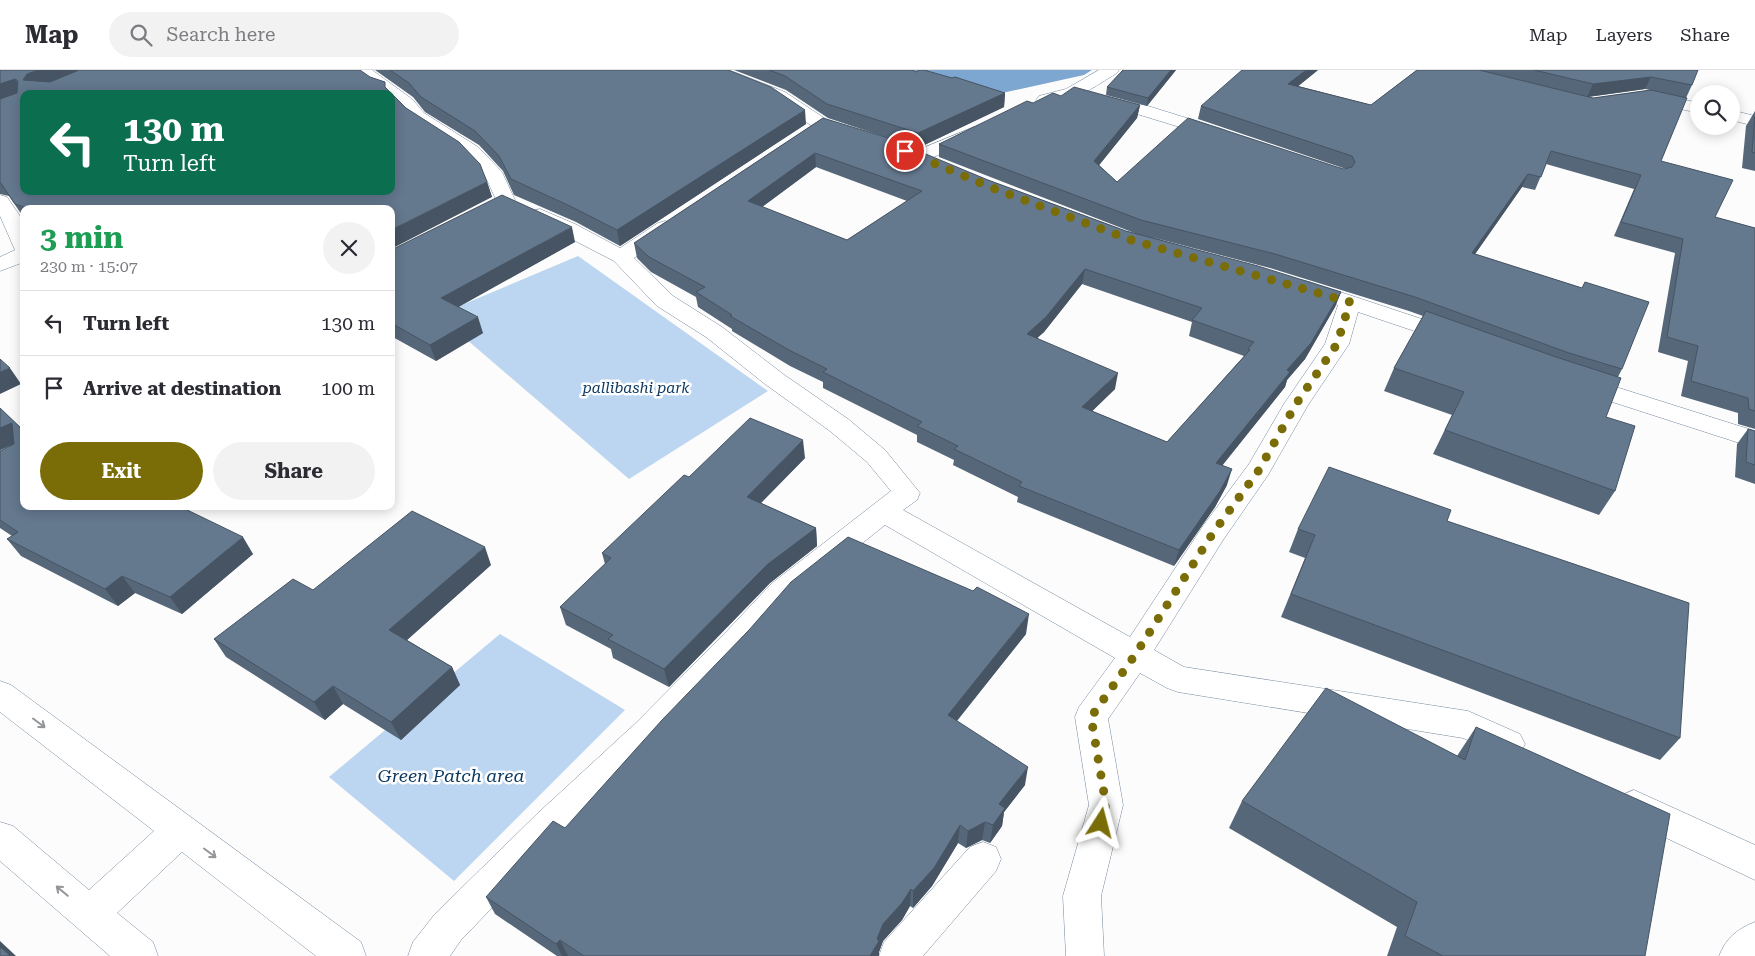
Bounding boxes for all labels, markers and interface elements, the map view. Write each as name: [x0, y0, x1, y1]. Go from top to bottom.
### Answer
search box: [109, 12, 459, 57]
text: Map: [25, 21, 79, 49]
icon: search: [127, 21, 155, 49]
text: Search here: [167, 23, 275, 46]
text: Map: [1529, 24, 1568, 45]
text: Layers: [1596, 24, 1652, 45]
text: Share: [1680, 24, 1730, 45]
map controls: [1690, 85, 1740, 135]
button: search: [1690, 85, 1740, 135]
text: 130 m: [123, 109, 224, 150]
icon: left: [40, 110, 105, 175]
pin: [884, 130, 926, 172]
icon: arrive: [891, 137, 919, 165]
text: Turn left: [123, 151, 216, 176]
text: 3 min: [40, 220, 123, 255]
button: close: [323, 222, 375, 274]
text: 230 m · 15:07: [40, 257, 138, 276]
icon: left: [40, 309, 68, 337]
text: Turn left: [83, 312, 169, 335]
text: 130 m: [321, 312, 375, 335]
icon: arrive: [40, 374, 68, 402]
text: Arrive at destination: [83, 377, 281, 400]
text: 100 m: [321, 377, 375, 400]
park label: pallibashi park: [582, 379, 690, 397]
button: Exit: [40, 442, 203, 500]
button: Share: [213, 442, 375, 500]
one-way arrow: [32, 718, 45, 729]
park label: Green Patch area: [378, 765, 524, 786]
position arrow: [1074, 796, 1126, 848]
one-way arrow: [203, 848, 217, 858]
one-way arrow: [55, 885, 68, 896]

